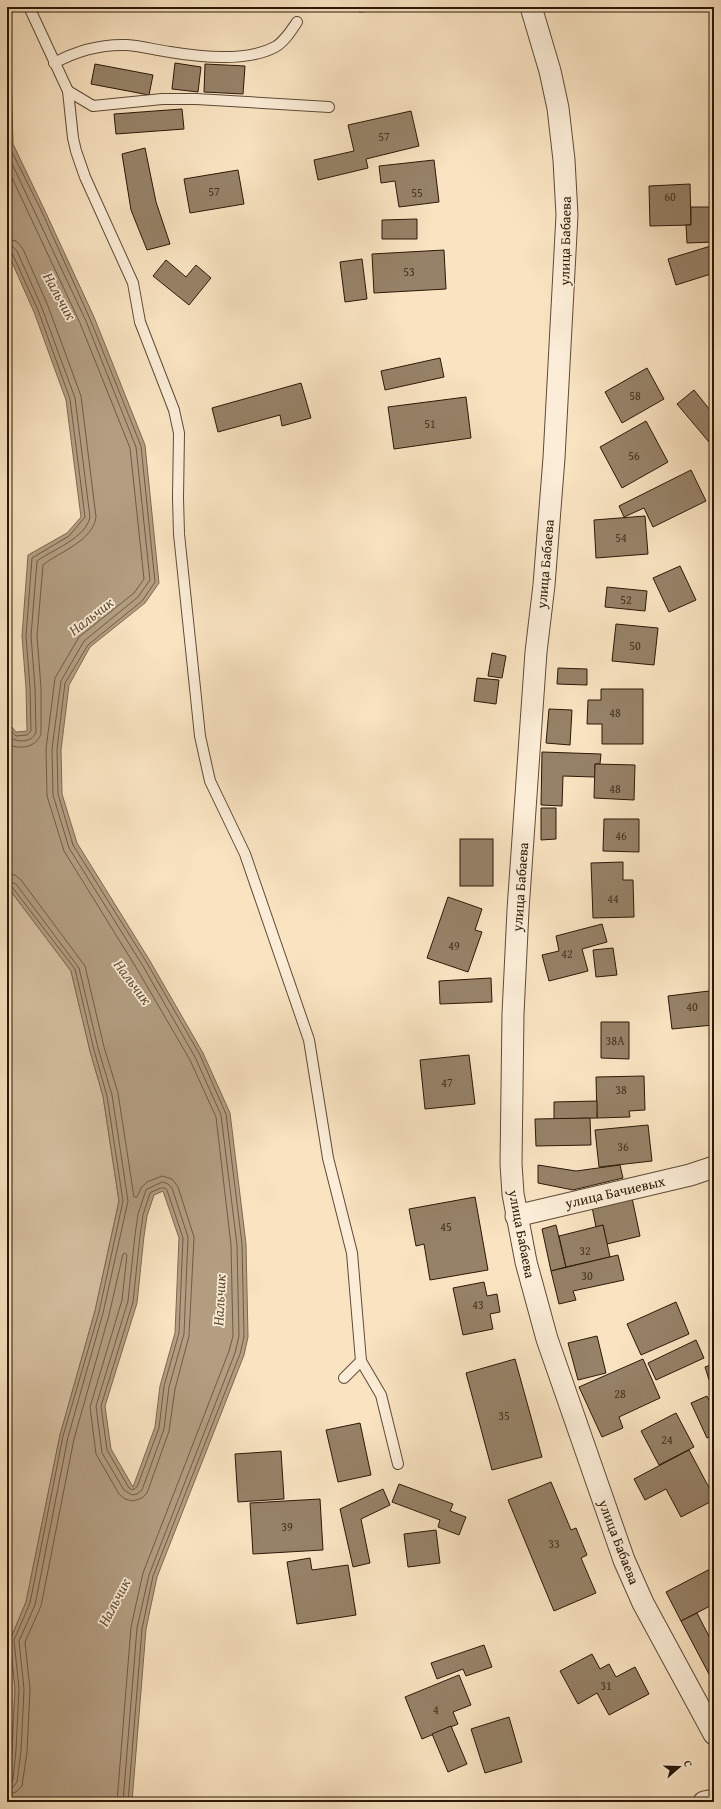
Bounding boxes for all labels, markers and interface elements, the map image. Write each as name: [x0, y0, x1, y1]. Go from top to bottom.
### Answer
house number: 57: [378, 128, 390, 145]
house number: 57: [208, 183, 220, 200]
house number: 55: [411, 184, 423, 201]
house number: 60: [664, 188, 676, 205]
street label: улица Бабаева: [554, 196, 576, 287]
house number: 53: [403, 263, 415, 280]
water label: Нальчик: [38, 268, 82, 324]
house number: 58: [629, 387, 641, 404]
house number: 51: [424, 415, 436, 432]
house number: 56: [628, 447, 640, 464]
street label: улица Бабаева: [531, 518, 559, 610]
house number: 54: [615, 529, 627, 546]
water label: Нальчик: [64, 591, 118, 640]
house number: 52: [620, 591, 632, 608]
house number: 50: [629, 637, 641, 654]
house number: 48: [609, 704, 621, 721]
house number: 48: [609, 780, 621, 797]
house number: 46: [615, 827, 627, 844]
street label: улица Бабаева: [507, 841, 533, 933]
house number: 44: [607, 890, 619, 907]
house number: 49: [448, 937, 460, 954]
house number: 42: [561, 945, 573, 962]
water label: Нальчик: [109, 955, 157, 1010]
house number: 40: [686, 998, 698, 1015]
house number: 38А: [606, 1032, 625, 1049]
house number: 47: [441, 1074, 453, 1091]
house number: 38: [615, 1081, 627, 1098]
house number: 36: [617, 1138, 629, 1155]
street label: улица Бачиевых: [562, 1171, 668, 1213]
street label: улица Бабаева: [503, 1187, 540, 1280]
house number: 45: [440, 1218, 452, 1235]
house number: 32: [579, 1242, 591, 1259]
house number: 30: [581, 1267, 593, 1284]
water label: Нальчик: [207, 1273, 231, 1327]
house number: 43: [472, 1296, 484, 1313]
house number: 28: [614, 1385, 626, 1402]
house number: 35: [498, 1407, 510, 1424]
house number: 24: [661, 1431, 673, 1448]
street label: улица Бабаева: [593, 1496, 644, 1588]
house number: 39: [281, 1518, 293, 1535]
house number: 33: [548, 1535, 560, 1552]
water label: Нальчик: [93, 1574, 136, 1630]
house number: 31: [600, 1677, 612, 1694]
house number: 4: [433, 1701, 439, 1718]
north arrow: [659, 1747, 699, 1787]
text: С: [680, 1758, 697, 1769]

